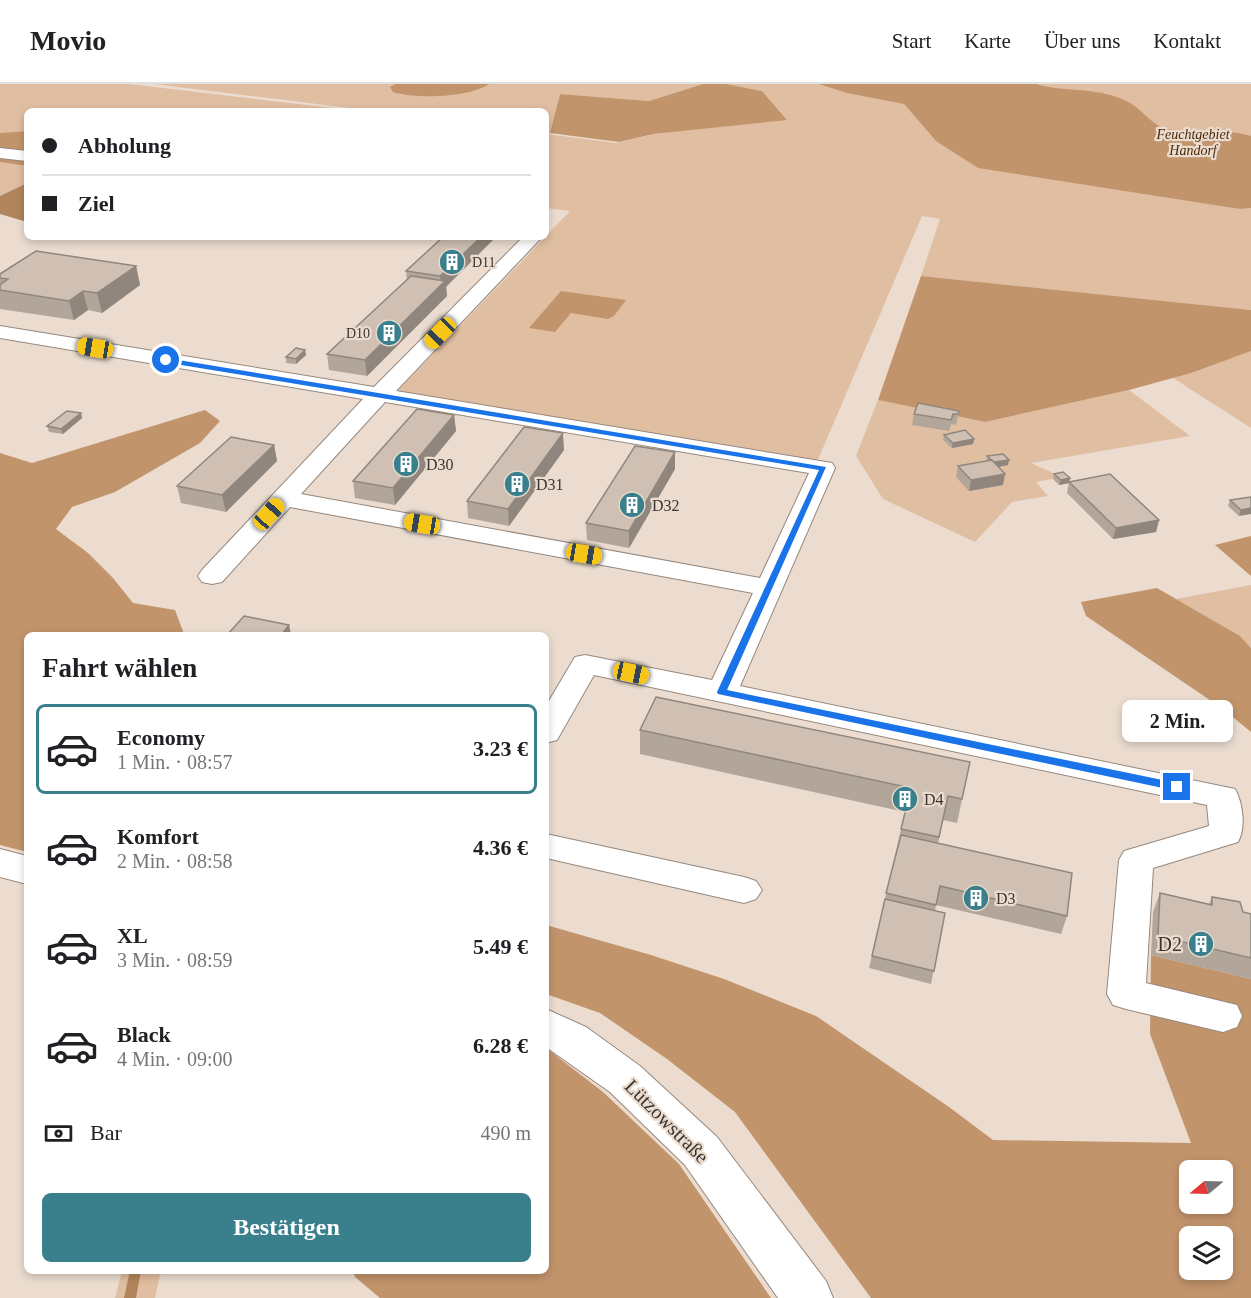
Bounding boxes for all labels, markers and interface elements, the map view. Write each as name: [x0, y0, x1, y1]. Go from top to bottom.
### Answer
text: Movio: [30, 25, 106, 56]
text: Start: [892, 29, 931, 53]
text: Karte: [964, 29, 1011, 53]
text: Über uns: [1044, 29, 1120, 53]
text: Kontakt: [1153, 29, 1221, 53]
park label: Feuchtgebiet Handorf: [1155, 127, 1231, 158]
text: Abholung: [78, 133, 171, 158]
text: Ziel: [78, 191, 115, 216]
building icon: D11: [437, 247, 467, 277]
place label: D11: [472, 255, 496, 270]
car: [421, 314, 459, 352]
building icon: D10: [374, 318, 404, 348]
place label: D10: [346, 326, 370, 341]
car: [76, 336, 114, 360]
route start: [152, 346, 179, 373]
building icon: D30: [391, 449, 421, 479]
place label: D30: [426, 456, 454, 473]
building icon: D31: [502, 469, 532, 499]
place label: D31: [536, 476, 564, 493]
building icon: D32: [617, 490, 647, 520]
car: [250, 495, 288, 533]
place label: D32: [652, 497, 680, 514]
car: [403, 512, 441, 536]
car: [565, 542, 603, 566]
text: Fahrt wählen: [42, 653, 197, 683]
car: [612, 660, 650, 686]
callout: 2 Min.: [1122, 700, 1232, 742]
text: 2 Min.: [1150, 710, 1205, 732]
icon: car: [45, 722, 99, 776]
text: Economy: [117, 725, 205, 750]
text: 3.23 €: [473, 736, 528, 761]
text: 1 Min. · 08:57: [117, 751, 233, 773]
route end: [1163, 773, 1190, 800]
building icon: D4: [890, 784, 920, 814]
place label: D4: [924, 791, 944, 808]
icon: car: [45, 821, 99, 875]
text: Komfort: [117, 824, 199, 849]
text: 4.36 €: [473, 835, 528, 860]
text: 2 Min. · 08:58: [117, 850, 233, 872]
building icon: D3: [961, 883, 991, 913]
place label: D3: [996, 890, 1016, 907]
icon: car: [45, 920, 99, 974]
text: XL: [117, 923, 148, 948]
building icon: D2: [1186, 929, 1216, 959]
place label: D2: [1158, 933, 1182, 955]
text: 5.49 €: [473, 934, 528, 959]
text: 3 Min. · 08:59: [117, 949, 233, 971]
icon: car: [45, 1019, 99, 1073]
text: Black: [117, 1022, 171, 1047]
text: 6.28 €: [473, 1033, 528, 1058]
text: 4 Min. · 09:00: [117, 1048, 233, 1070]
street label: Lützowstraße: [621, 1075, 713, 1167]
icon: cash: [42, 1117, 75, 1150]
text: Bar: [90, 1120, 122, 1145]
text: 490 m: [480, 1122, 531, 1144]
north arrow: [1179, 1160, 1233, 1214]
map controls: [1179, 1160, 1233, 1280]
button: Bestätigen: [42, 1193, 531, 1262]
button: layers: [1179, 1226, 1233, 1280]

